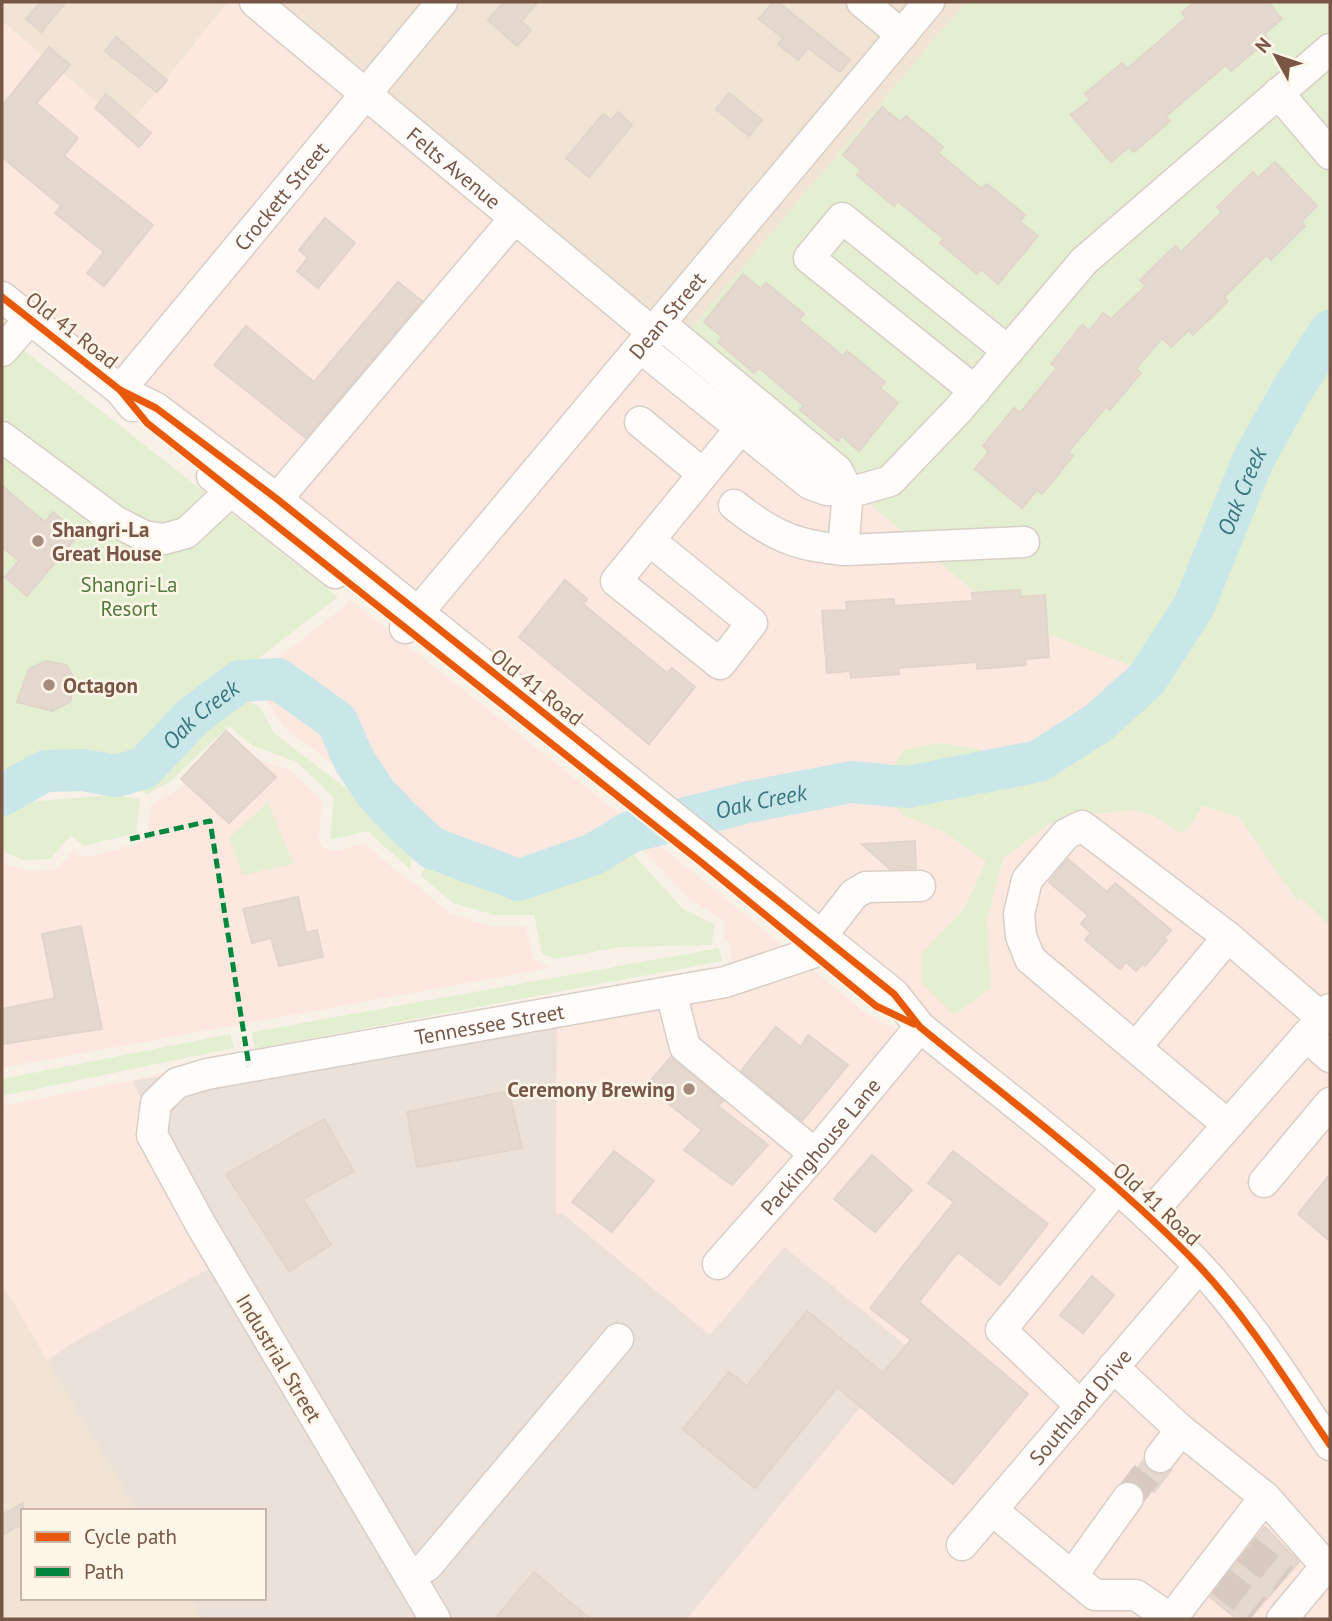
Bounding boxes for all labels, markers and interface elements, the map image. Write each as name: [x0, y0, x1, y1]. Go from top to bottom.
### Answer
north arrow: [1241, 21, 1311, 91]
text: N: [1250, 33, 1276, 58]
street label: Felts Avenue: [402, 121, 507, 215]
street label: Crockett Street: [228, 136, 334, 256]
street label: Dean Street: [623, 266, 711, 364]
street label: Old 41 Road: [20, 285, 124, 375]
water label: Oak Creek: [1210, 440, 1273, 539]
place label: Shangri-La Great House: [52, 516, 162, 567]
marker: Shangri-La Great House: [30, 533, 46, 549]
park label: Shangri-La Resort: [81, 571, 178, 622]
street label: Old 41 Road: [485, 642, 589, 732]
place label: Octagon: [63, 672, 138, 699]
water label: Oak Creek: [155, 672, 246, 755]
marker: Octagon: [41, 677, 57, 693]
water label: Oak Creek: [712, 776, 811, 825]
street label: Tennessee Street: [412, 997, 566, 1050]
street label: Packinghouse Lane: [754, 1072, 886, 1220]
place label: Ceremony Brewing: [507, 1076, 675, 1103]
marker: Ceremony Brewing: [681, 1081, 697, 1097]
street label: Old 41 Road: [1107, 1156, 1207, 1252]
street label: Industrial Street: [230, 1289, 328, 1427]
street label: Southland Drive: [1023, 1343, 1137, 1470]
legend: [21, 1509, 266, 1600]
text: Cycle path: [84, 1523, 177, 1550]
text: Path: [84, 1558, 124, 1585]

